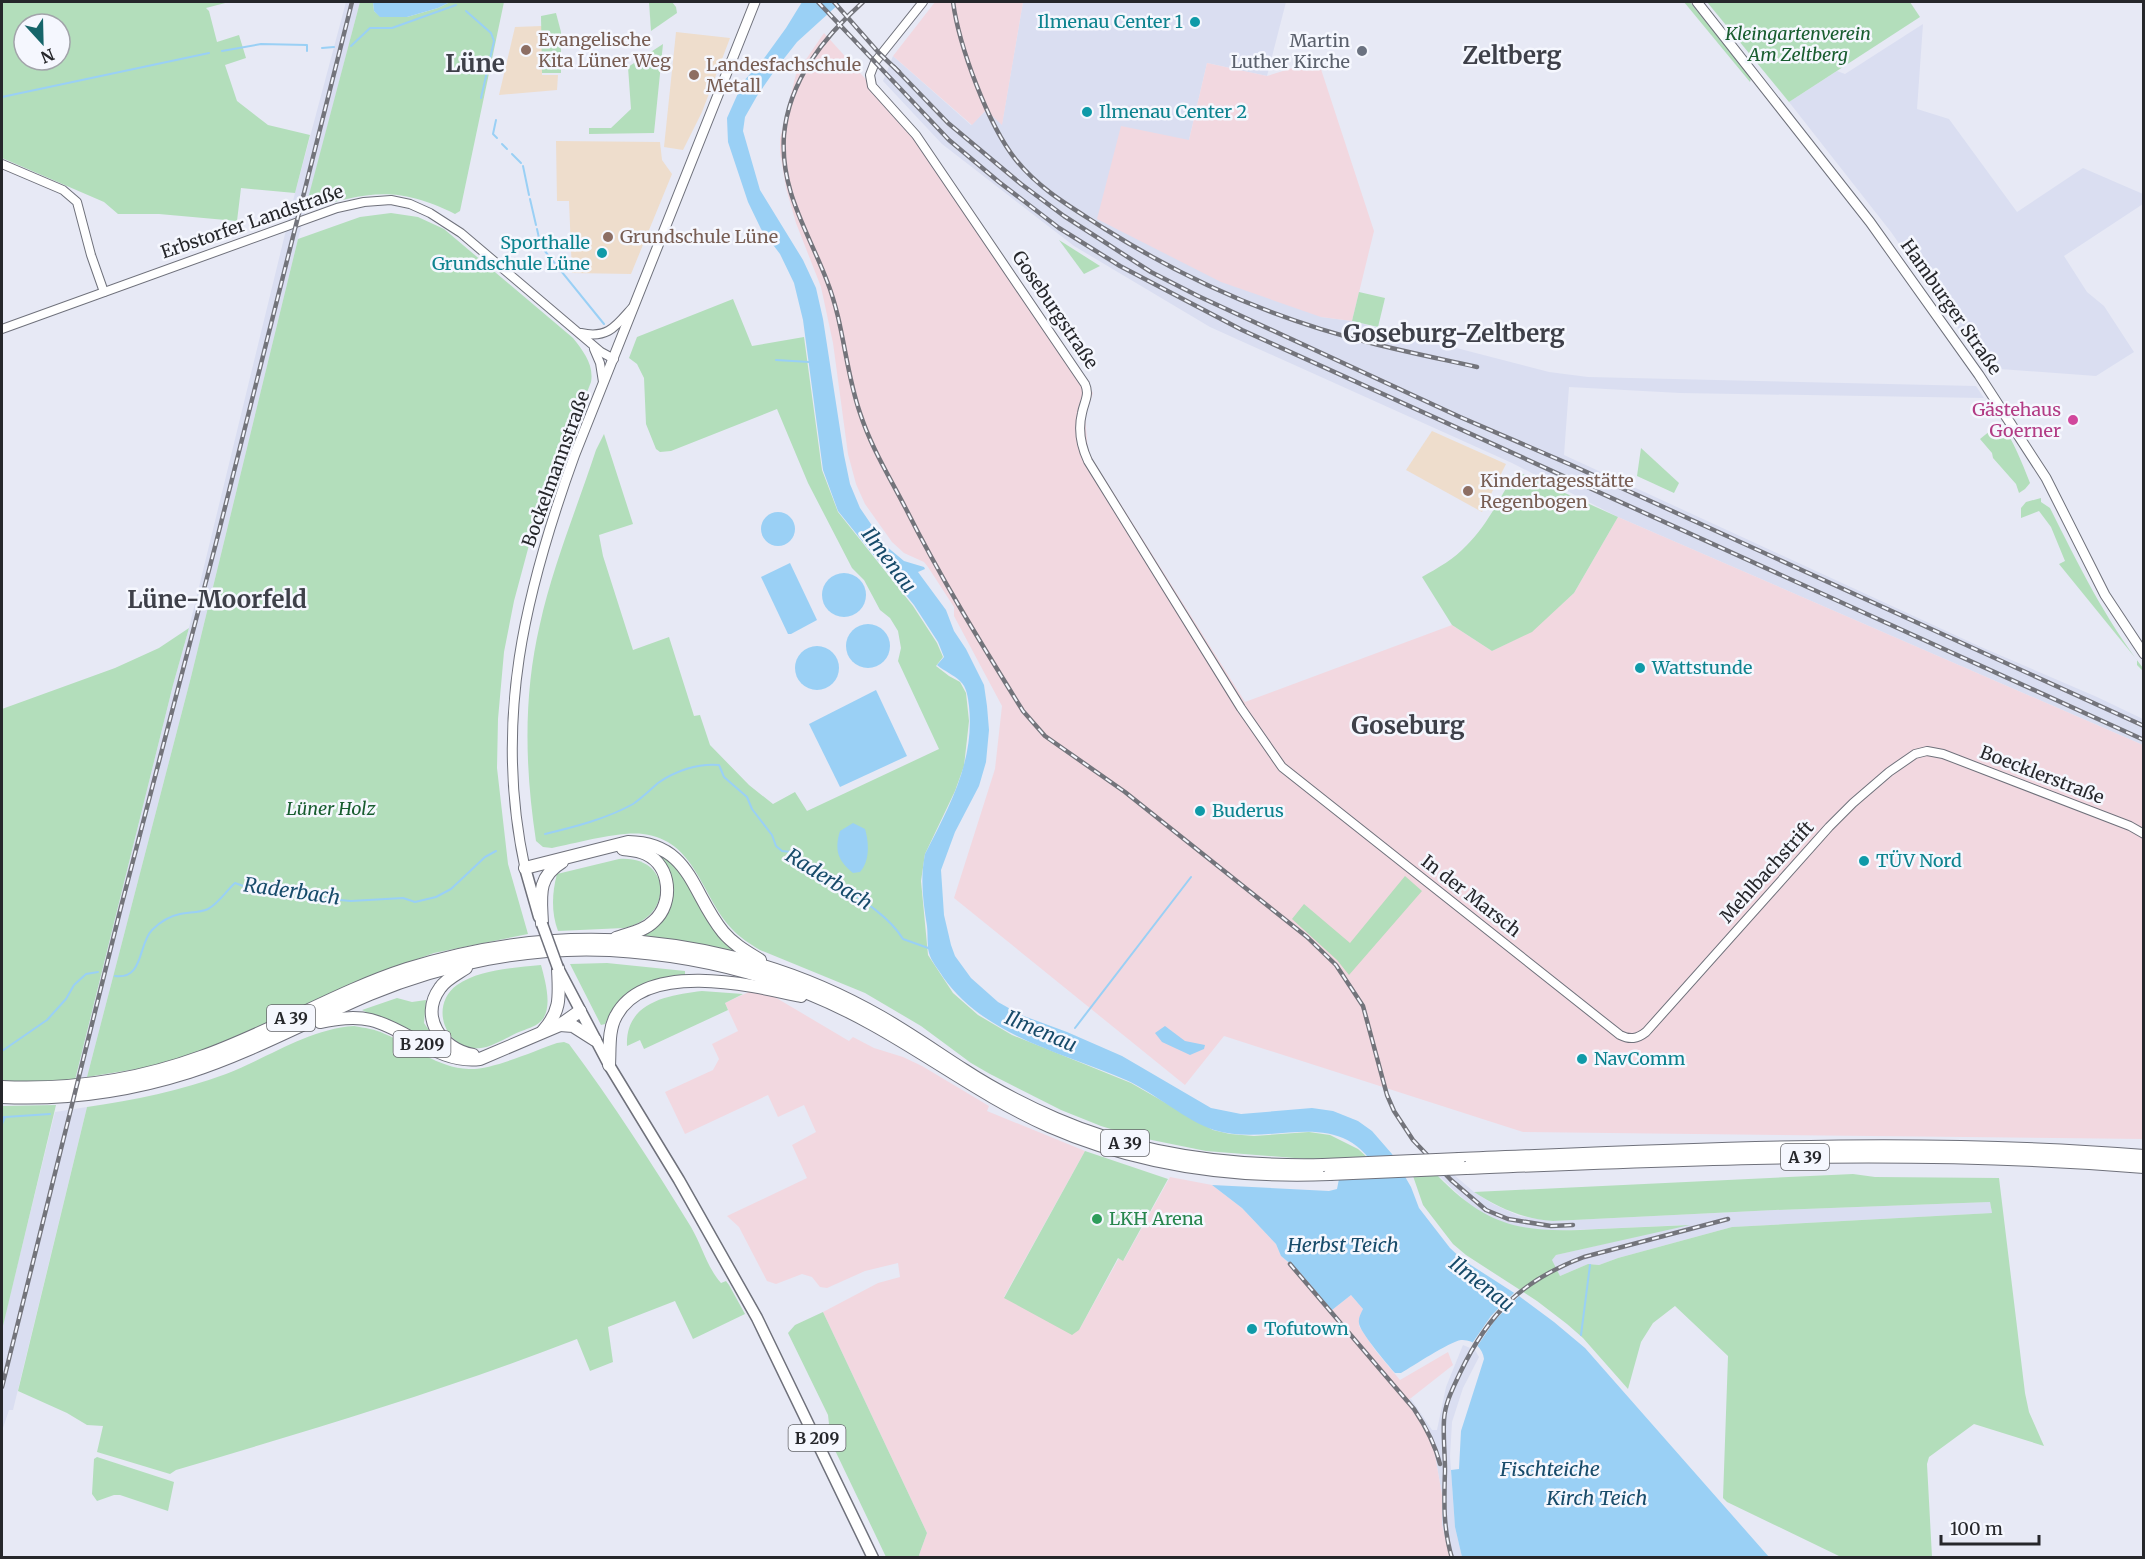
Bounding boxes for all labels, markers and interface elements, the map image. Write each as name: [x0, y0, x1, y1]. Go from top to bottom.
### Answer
place label: Ilmenau Center 1: [1037, 10, 1183, 33]
north arrow: [12, 12, 72, 72]
marker: Ilmenau Center 1: [1188, 15, 1202, 29]
park label: Kleingartenverein Am Zeltberg: [1724, 22, 1871, 66]
place label: Evangelische Kita Lüner Weg: [538, 28, 671, 72]
place label: Martin Luther Kirche: [1231, 29, 1350, 73]
district label: Zeltberg: [1462, 40, 1562, 71]
marker: Evangelische Kita Lüner Weg: [519, 43, 533, 57]
text: N: [38, 44, 57, 68]
marker: Martin Luther Kirche: [1355, 44, 1369, 58]
district label: Lüne: [445, 48, 505, 79]
place label: Landesfachschule Metall: [706, 53, 861, 97]
marker: Landesfachschule Metall: [687, 68, 701, 82]
place label: Ilmenau Center 2: [1099, 100, 1247, 123]
marker: Ilmenau Center 2: [1080, 105, 1094, 119]
street label: Erbstorfer Landstraße: [158, 179, 346, 264]
place label: Grundschule Lüne: [620, 225, 778, 248]
marker: Grundschule Lüne: [601, 230, 615, 244]
place label: Sporthalle Grundschule Lüne: [432, 231, 590, 275]
street label: Hamburger Straße: [1896, 234, 2007, 379]
marker: Sporthalle Grundschule Lüne: [595, 246, 609, 260]
street label: Goseburgstraße: [1007, 246, 1103, 373]
district label: Goseburg-Zeltberg: [1343, 318, 1565, 349]
street label: Bockelmannstraße: [517, 388, 594, 550]
place label: Gästehaus Goerner: [1972, 398, 2061, 442]
marker: Gästehaus Goerner: [2066, 413, 2080, 427]
place label: Kindertagesstätte Regenbogen: [1480, 469, 1634, 513]
marker: Kindertagesstätte Regenbogen: [1461, 484, 1475, 498]
water label: Ilmenau: [857, 522, 922, 597]
district label: Lüne-Moorfeld: [127, 584, 307, 615]
place label: Wattstunde: [1651, 656, 1752, 679]
marker: Wattstunde: [1633, 661, 1647, 675]
district label: Goseburg: [1351, 710, 1465, 741]
street label: Boecklerstraße: [1977, 740, 2108, 809]
park label: Lüner Holz: [286, 797, 376, 820]
place label: Buderus: [1212, 799, 1284, 822]
marker: Buderus: [1193, 804, 1207, 818]
street label: Mehlbachstrift: [1715, 816, 1818, 927]
water label: Raderbach: [781, 842, 877, 915]
place label: TÜV Nord: [1876, 849, 1962, 872]
street label: In der Marsch: [1417, 850, 1526, 942]
marker: TÜV Nord: [1857, 854, 1871, 868]
water label: Raderbach: [242, 871, 342, 910]
water label: Ilmenau: [1001, 1004, 1081, 1057]
road number: A 39: [267, 1005, 315, 1031]
road number: B 209: [394, 1031, 450, 1057]
place label: NavComm: [1594, 1047, 1686, 1070]
marker: NavComm: [1575, 1052, 1589, 1066]
road number: A 39: [1101, 1130, 1149, 1156]
road number: A 39: [1781, 1144, 1829, 1170]
place label: LKH Arena: [1109, 1207, 1204, 1230]
marker: LKH Arena: [1090, 1212, 1104, 1226]
water label: Herbst Teich: [1286, 1232, 1399, 1257]
water label: Ilmenau: [1445, 1250, 1520, 1317]
place label: Tofutown: [1264, 1317, 1349, 1340]
marker: Tofutown: [1245, 1322, 1259, 1336]
road number: B 209: [788, 1425, 846, 1451]
water label: Fischteiche: [1499, 1456, 1600, 1481]
water label: Kirch Teich: [1546, 1485, 1647, 1510]
scale bar: [1941, 1508, 2038, 1546]
text: 100 m: [1950, 1517, 2003, 1540]

